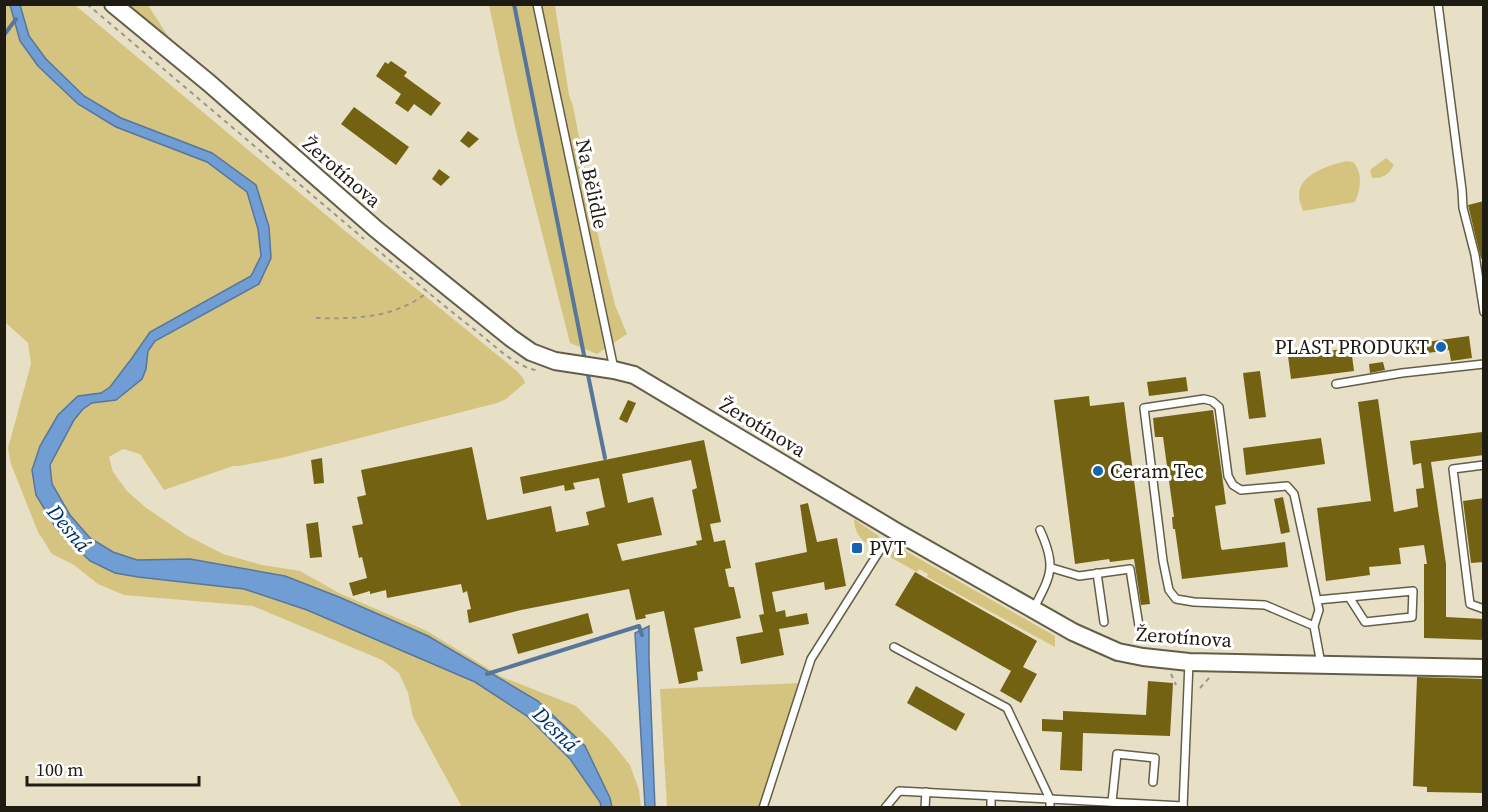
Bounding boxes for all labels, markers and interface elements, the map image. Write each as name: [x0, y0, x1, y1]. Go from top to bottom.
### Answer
street label: Žerotínova: [297, 130, 388, 215]
street label: Na Bělidle: [569, 136, 615, 232]
place label: PLAST PRODUKT: [1275, 333, 1429, 361]
marker: PLAST PRODUKT: [1434, 340, 1448, 354]
street label: Žerotínova: [715, 390, 812, 464]
place label: Ceram Tec: [1110, 457, 1204, 485]
marker: Ceram Tec: [1091, 464, 1105, 478]
water label: Desná: [40, 497, 97, 558]
place label: PVT: [869, 534, 906, 562]
marker: PVT: [850, 541, 864, 555]
street label: Žerotínova: [1135, 620, 1234, 654]
water label: Desná: [526, 699, 585, 758]
scale bar: [27, 749, 200, 787]
text: 100 m: [36, 757, 83, 782]

